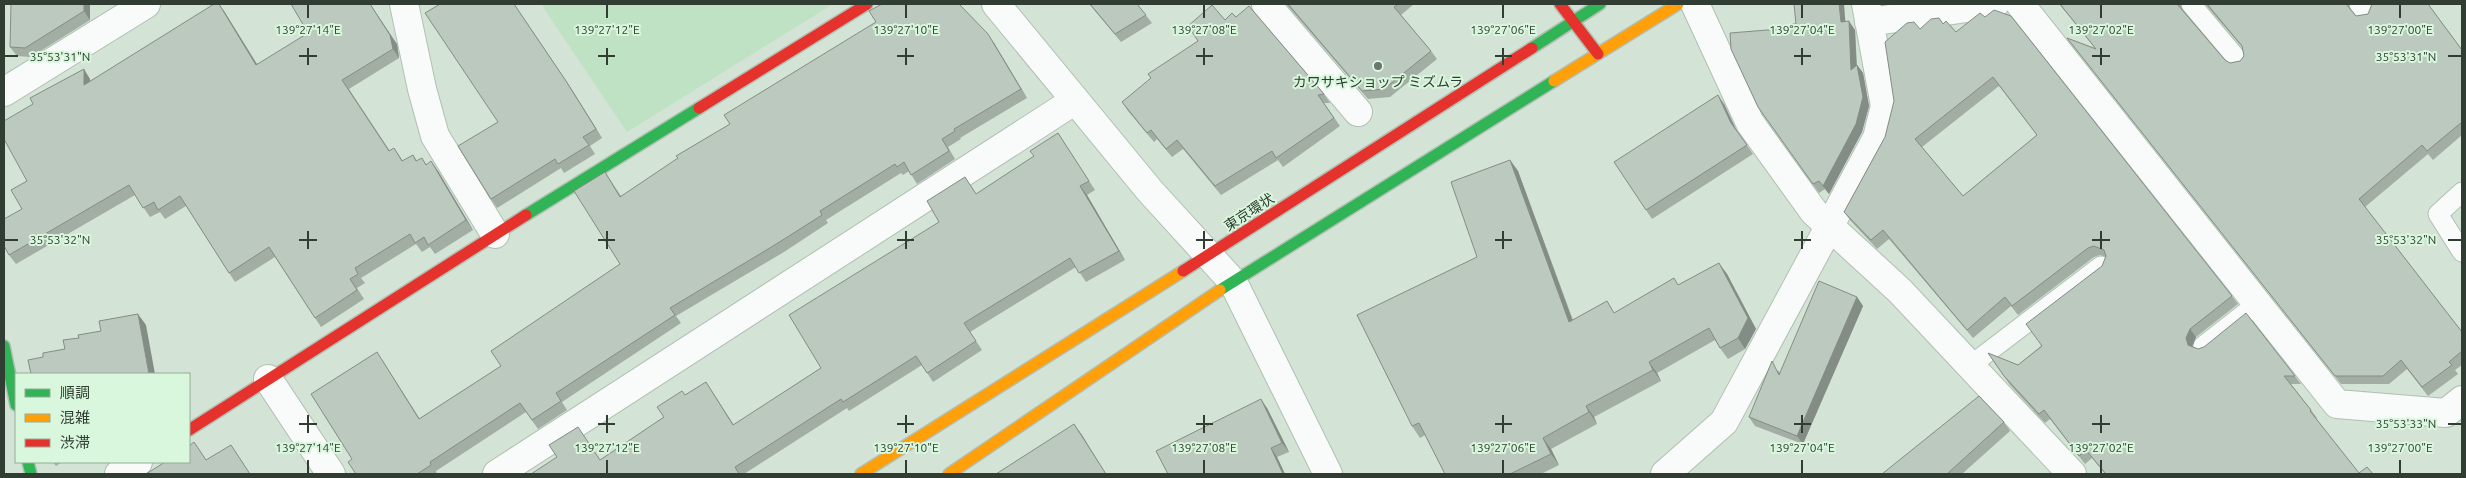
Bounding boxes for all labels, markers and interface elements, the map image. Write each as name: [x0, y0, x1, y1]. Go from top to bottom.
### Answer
text: 139°27'14"E: [275, 23, 341, 36]
text: 139°27'12"E: [574, 23, 640, 36]
text: 139°27'10"E: [873, 23, 939, 36]
text: 139°27'08"E: [1171, 23, 1237, 36]
text: 139°27'06"E: [1470, 23, 1536, 36]
text: 139°27'04"E: [1769, 23, 1835, 36]
text: 139°27'02"E: [2068, 23, 2134, 36]
text: 139°27'00"E: [2367, 23, 2433, 36]
text: 35°53'31"N: [30, 50, 90, 63]
text: 35°53'31"N: [2376, 50, 2436, 63]
marker: カワサキショップ ミズムラ: [1372, 60, 1384, 72]
place label: カワサキショップ ミズムラ: [1293, 74, 1463, 90]
street label: 東京環状: [1221, 190, 1277, 234]
text: 35°53'32"N: [30, 233, 90, 246]
text: 35°53'32"N: [2376, 233, 2436, 246]
legend: [15, 373, 190, 463]
text: 順調: [60, 384, 90, 401]
text: 混雑: [60, 409, 90, 426]
text: 35°53'33"N: [2376, 417, 2436, 430]
text: 渋滞: [60, 434, 90, 451]
text: 139°27'14"E: [275, 441, 341, 454]
text: 139°27'12"E: [574, 441, 640, 454]
text: 139°27'10"E: [873, 441, 939, 454]
text: 139°27'08"E: [1171, 441, 1237, 454]
text: 139°27'06"E: [1470, 441, 1536, 454]
text: 139°27'04"E: [1769, 441, 1835, 454]
text: 139°27'02"E: [2068, 441, 2134, 454]
text: 139°27'00"E: [2367, 441, 2433, 454]

